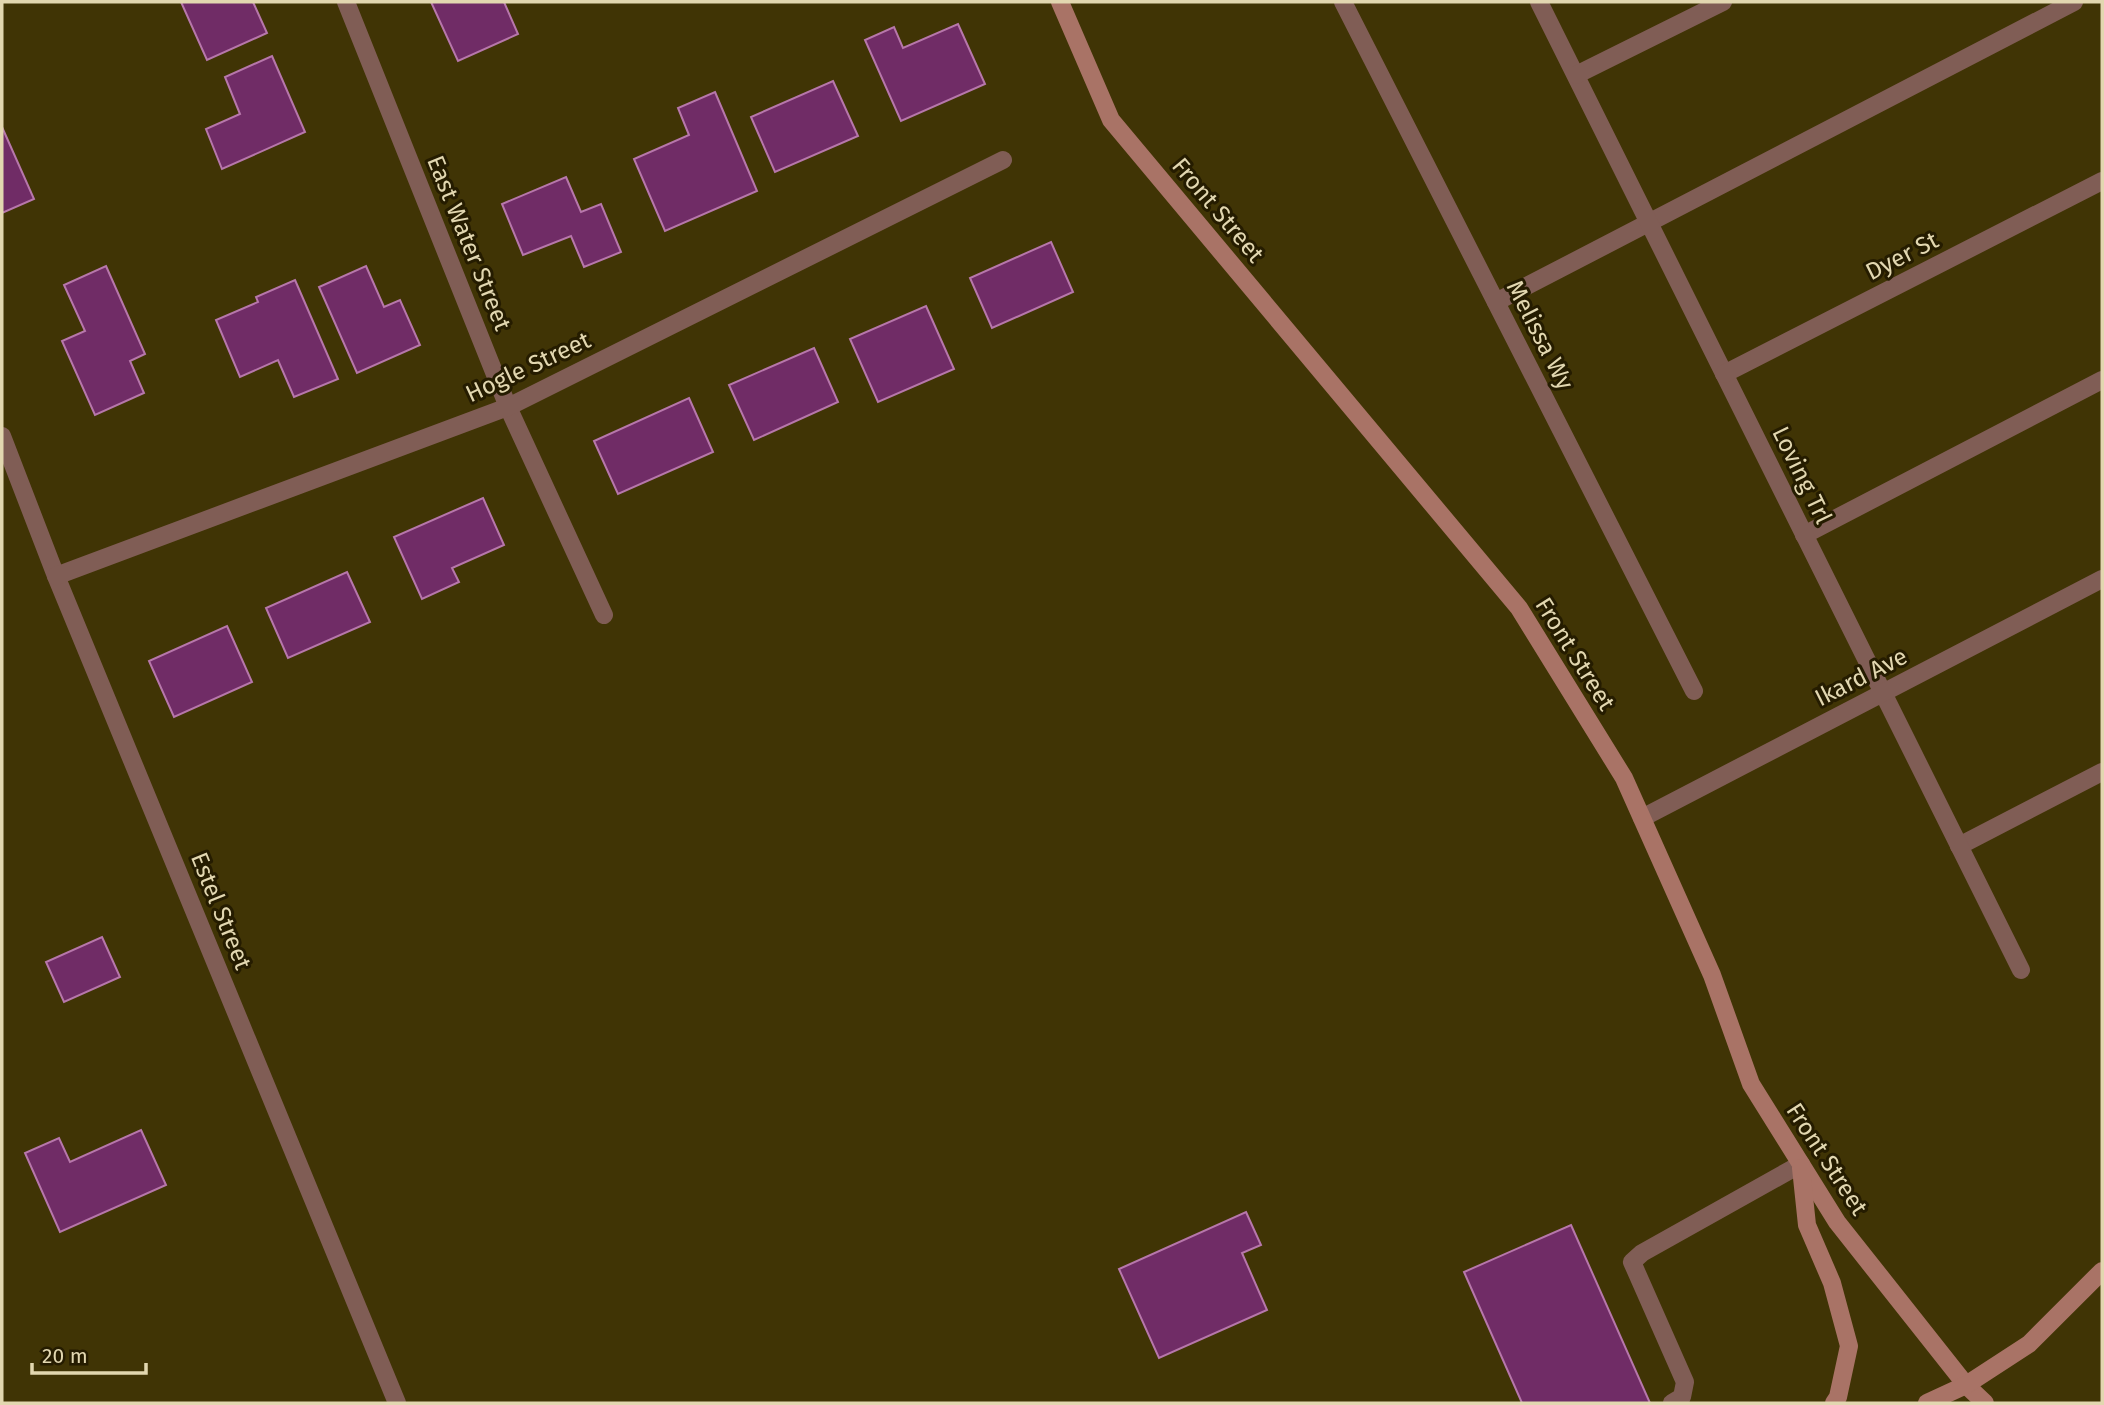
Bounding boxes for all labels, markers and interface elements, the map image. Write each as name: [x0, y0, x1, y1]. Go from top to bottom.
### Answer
street label: East Water Street: [421, 152, 517, 335]
street label: Front Street: [1166, 152, 1270, 268]
street label: Dyer St: [1861, 226, 1943, 286]
street label: Melissa Wy: [1501, 276, 1579, 394]
street label: Hogle Street: [461, 326, 595, 408]
street label: Loving Trl: [1766, 422, 1838, 528]
street label: Front Street: [1529, 592, 1621, 716]
street label: Ikard Ave: [1810, 642, 1912, 712]
street label: Estel Street: [185, 848, 257, 974]
street label: Front Street: [1780, 1098, 1874, 1220]
scale bar: [32, 1332, 145, 1376]
text: 20 m: [42, 1343, 88, 1369]

